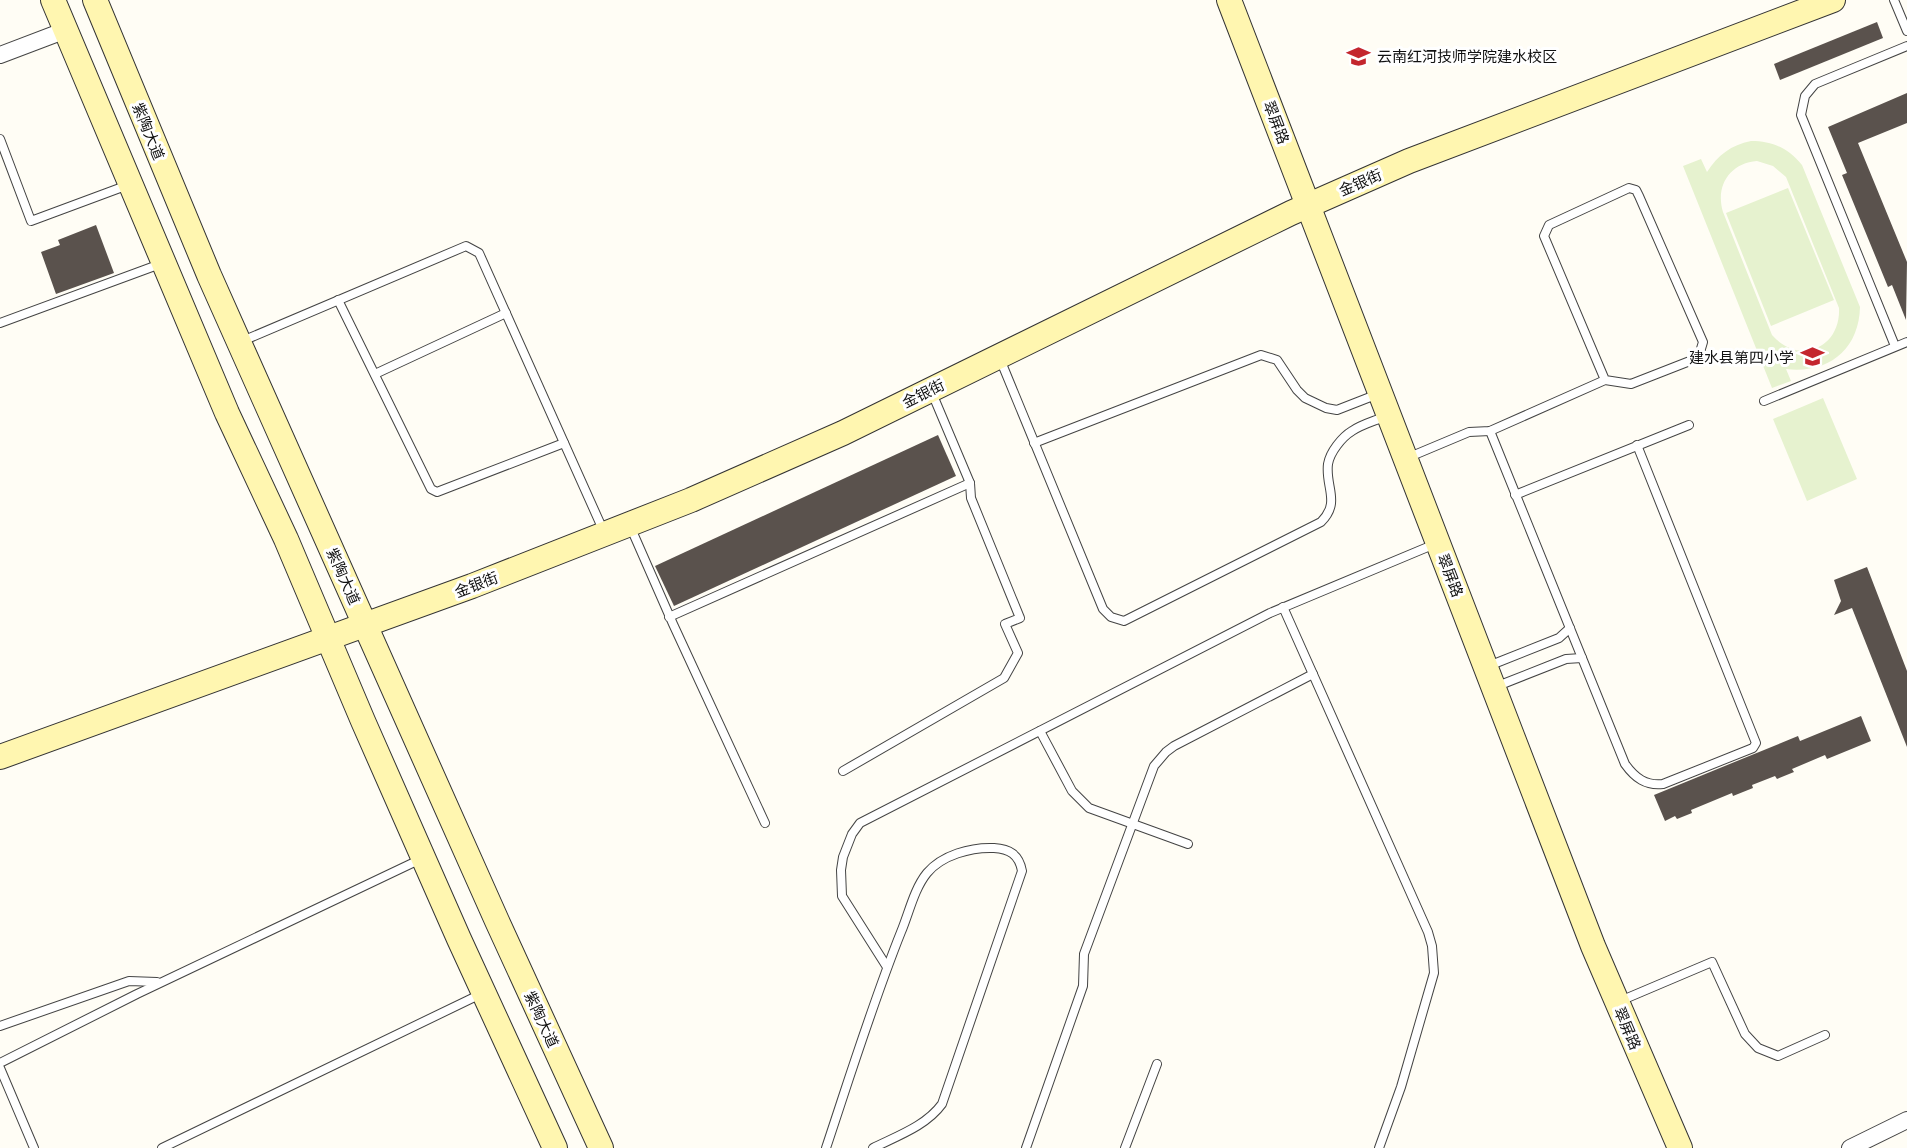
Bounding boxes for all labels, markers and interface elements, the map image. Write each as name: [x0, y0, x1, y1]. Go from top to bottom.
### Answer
school or university icon: 云南红河技师学院建水校区: [1346, 43, 1372, 69]
place label: 云南红河技师学院建水校区: [1377, 46, 1557, 66]
street label: 翠屏路: [1260, 97, 1294, 147]
street label: 紫陶大道: [128, 99, 170, 163]
street label: 金银街: [1335, 164, 1385, 200]
school or university icon: 建水县第四小学: [1799, 344, 1825, 370]
place label: 建水县第四小学: [1689, 347, 1794, 367]
street label: 金银街: [898, 374, 948, 412]
street label: 紫陶大道: [323, 545, 365, 607]
street label: 翠屏路: [1434, 550, 1468, 600]
street label: 金银街: [451, 567, 501, 601]
street label: 紫陶大道: [520, 988, 564, 1050]
street label: 翠屏路: [1610, 1003, 1646, 1053]

